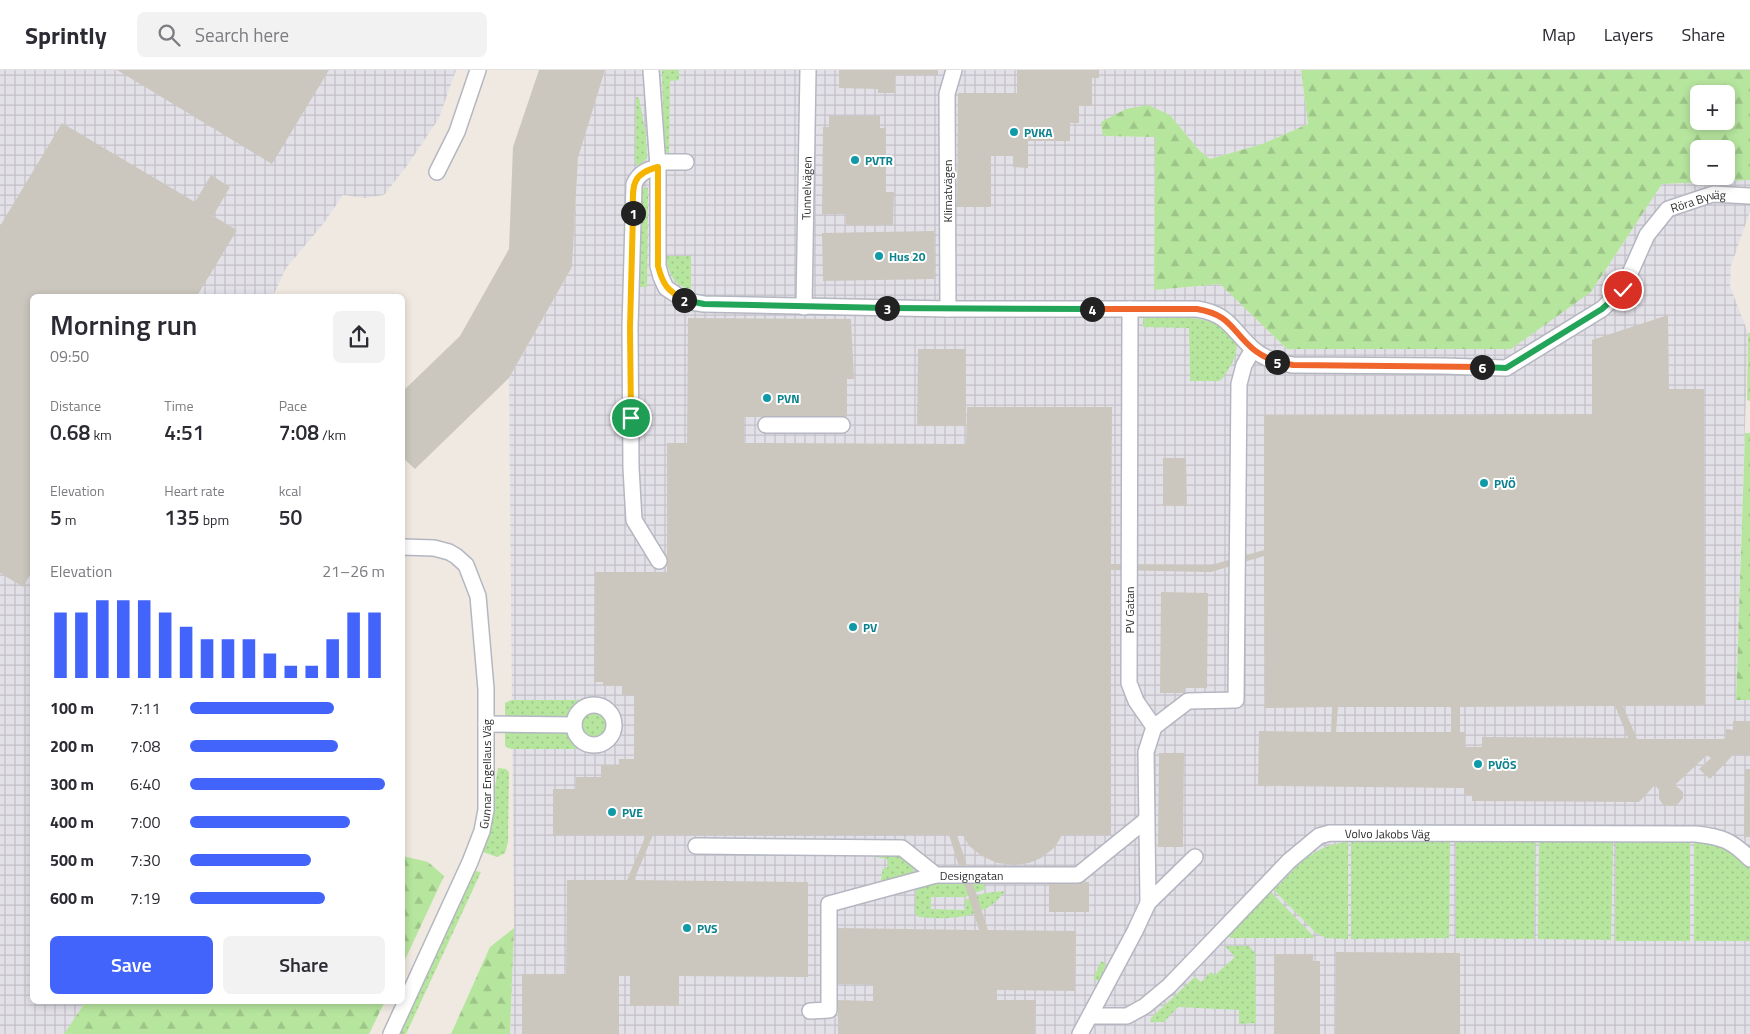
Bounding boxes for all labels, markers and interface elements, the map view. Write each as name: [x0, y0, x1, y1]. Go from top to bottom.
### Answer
search box: [137, 12, 487, 57]
text: Sprintly: [25, 17, 107, 53]
text: Search here: [195, 20, 289, 49]
icon: search: [155, 21, 183, 49]
text: Map: [1542, 21, 1576, 48]
text: Layers: [1604, 21, 1653, 48]
text: Share: [1681, 21, 1725, 48]
map controls: [1690, 85, 1735, 185]
button: +: [1690, 85, 1735, 130]
place label: PVKA: [1024, 123, 1053, 142]
marker: PVKA: [1008, 126, 1020, 138]
button: −: [1690, 140, 1735, 185]
place label: PVTR: [865, 151, 893, 170]
marker: PVTR: [849, 154, 861, 166]
street label: Tunnelvägen: [796, 156, 816, 220]
street label: Klimatvägen: [938, 160, 957, 222]
street label: Röra Byväg: [1668, 185, 1726, 217]
pin: 1: [620, 200, 646, 226]
text: 1: [630, 203, 637, 224]
place label: Hus 20: [889, 247, 926, 266]
marker: Hus 20: [873, 250, 885, 262]
pin: [1602, 269, 1644, 311]
icon: check: [1609, 276, 1637, 304]
pin: 2: [672, 288, 696, 312]
text: 2: [681, 290, 688, 311]
pin: 3: [874, 296, 900, 320]
pin: 4: [1080, 296, 1104, 322]
text: 3: [884, 298, 891, 319]
text: 4: [1089, 299, 1096, 320]
text: Morning run: [50, 303, 197, 346]
button: share: [333, 311, 385, 363]
text: 09:50: [50, 344, 89, 368]
pin: 5: [1264, 350, 1290, 374]
text: 5: [1274, 352, 1281, 373]
pin: 6: [1470, 354, 1494, 380]
text: 6: [1479, 357, 1486, 378]
place label: PVN: [777, 389, 800, 408]
marker: PVN: [761, 392, 773, 404]
text: Distance: [50, 395, 101, 416]
text: Time: [164, 395, 194, 416]
text: Pace: [279, 395, 307, 416]
pin: [610, 397, 652, 439]
icon: arrive: [617, 404, 645, 432]
text: 0.68: [50, 416, 90, 448]
text: 4:51: [164, 416, 205, 448]
text: 7:08: [279, 416, 319, 448]
text: km: [90, 424, 112, 445]
text: /km: [319, 424, 346, 445]
place label: PVÖ: [1494, 474, 1516, 493]
marker: PVÖ: [1478, 477, 1490, 489]
text: Elevation: [50, 480, 104, 501]
text: Heart rate: [164, 480, 224, 501]
text: kcal: [279, 480, 302, 501]
text: 5: [50, 501, 62, 533]
text: 135: [164, 501, 200, 533]
text: 50: [279, 501, 302, 533]
text: m: [62, 509, 77, 530]
text: bpm: [200, 509, 229, 530]
text: Elevation: [50, 559, 112, 583]
text: 21–26 m: [322, 559, 385, 583]
street label: PV Gatan: [1120, 587, 1139, 633]
place label: PV: [863, 618, 878, 637]
marker: PV: [847, 621, 859, 633]
text: 100 m: [50, 696, 94, 720]
text: 7:11: [130, 696, 160, 720]
street label: Gunnar Engellaus Väg: [473, 719, 496, 830]
text: 200 m: [50, 734, 94, 758]
text: 7:08: [130, 734, 160, 758]
place label: PVÖS: [1488, 755, 1517, 774]
marker: PVÖS: [1472, 758, 1484, 770]
text: 300 m: [50, 772, 94, 796]
text: 6:40: [130, 772, 160, 796]
place label: PVE: [622, 803, 643, 822]
marker: PVE: [606, 806, 618, 818]
text: 400 m: [50, 810, 94, 834]
text: 7:00: [130, 810, 160, 834]
street label: Volvo Jakobs Väg: [1345, 824, 1430, 843]
text: 500 m: [50, 848, 94, 872]
text: 7:30: [130, 848, 160, 872]
street label: Designgatan: [940, 866, 1003, 885]
text: 600 m: [50, 886, 94, 910]
text: 7:19: [130, 886, 160, 910]
place label: PVS: [697, 919, 718, 938]
marker: PVS: [681, 922, 693, 934]
button: Save: [50, 936, 213, 994]
button: Share: [223, 936, 385, 994]

